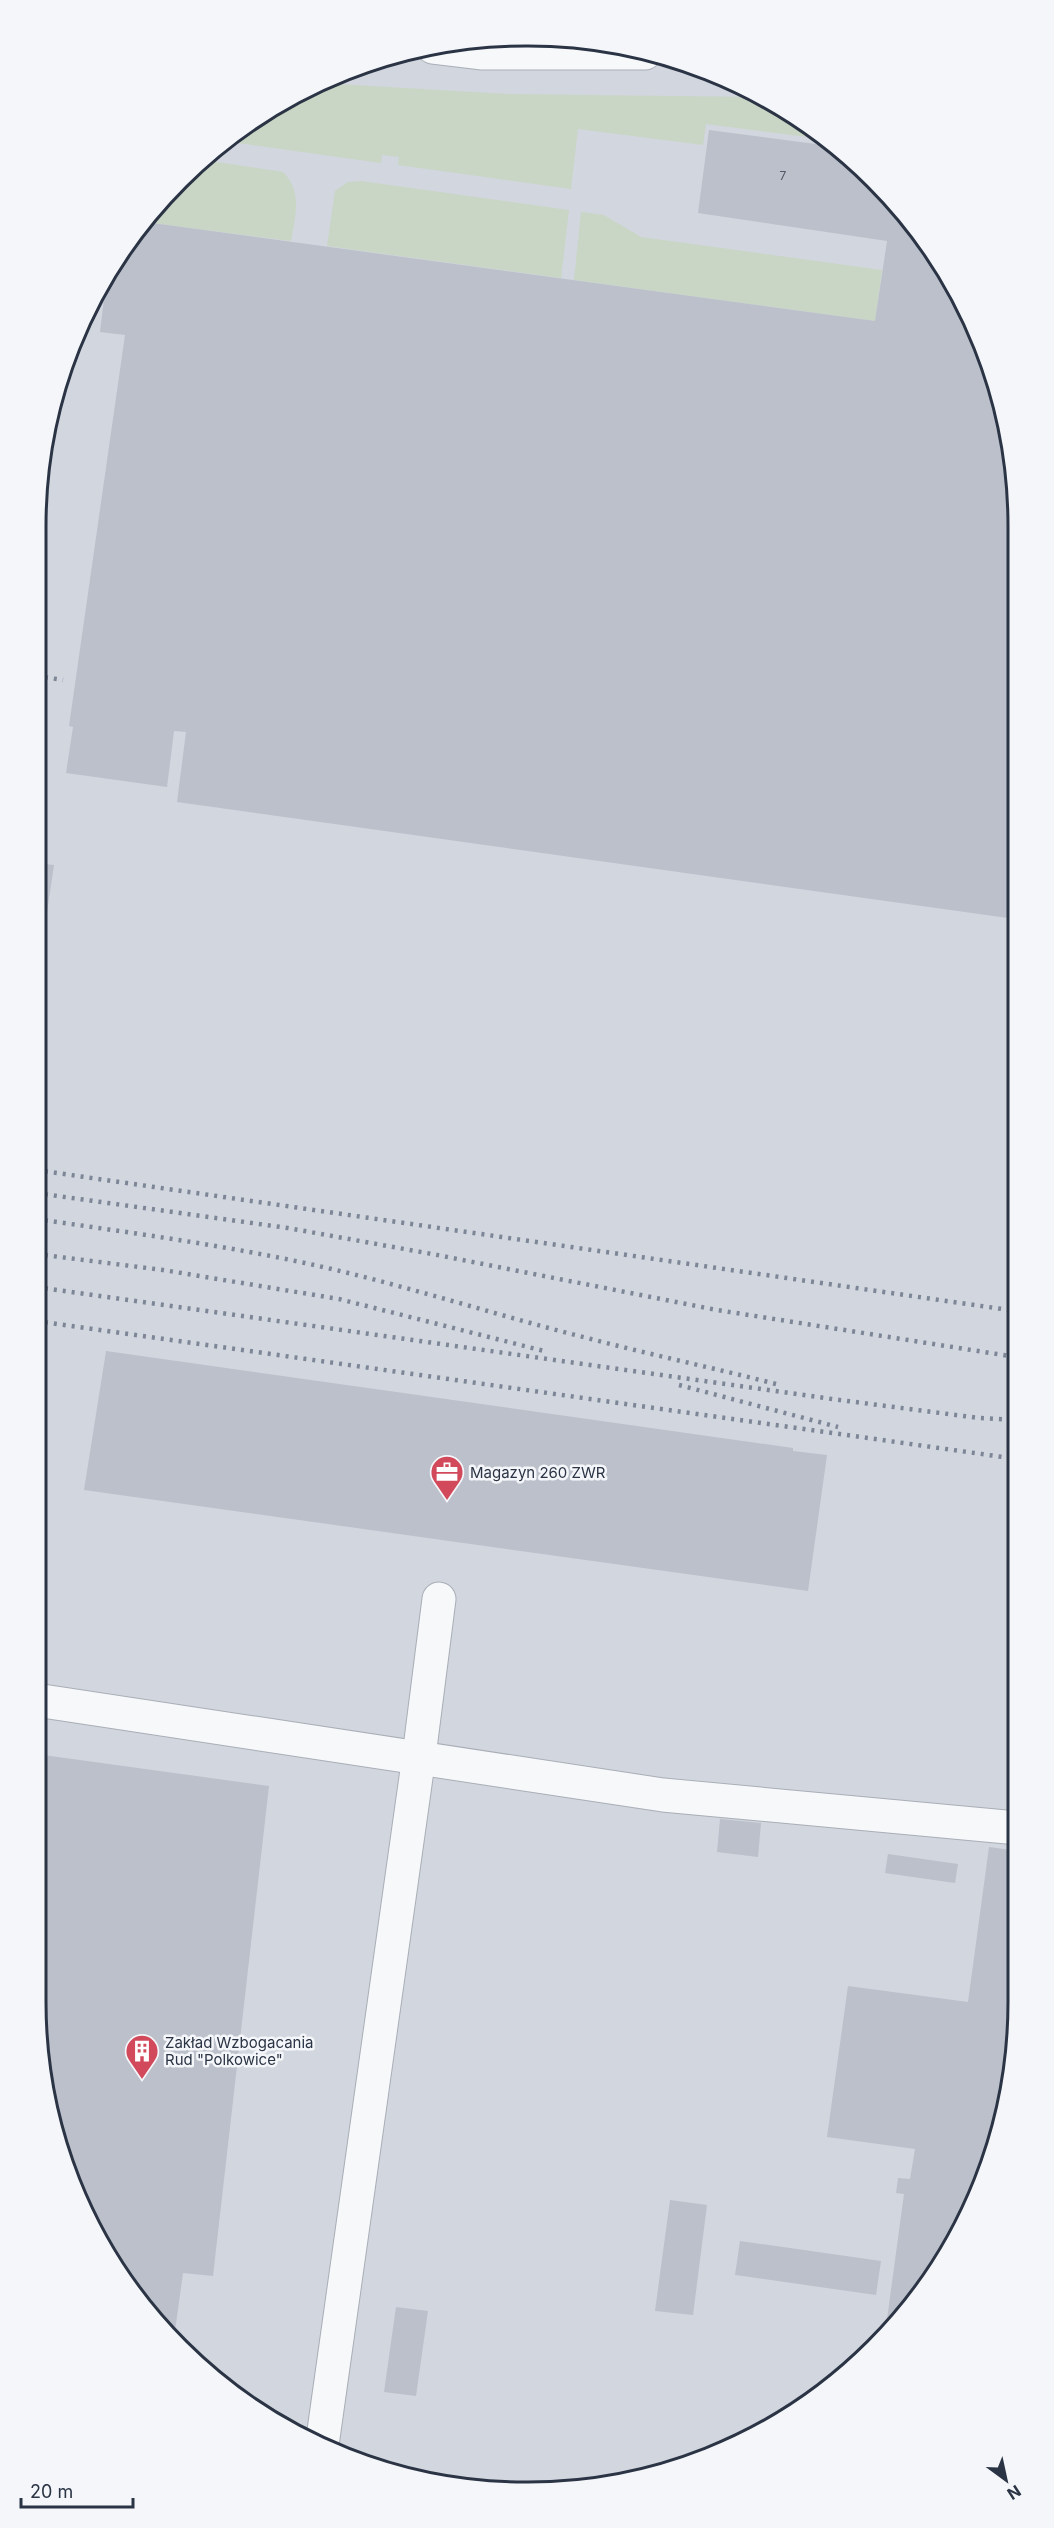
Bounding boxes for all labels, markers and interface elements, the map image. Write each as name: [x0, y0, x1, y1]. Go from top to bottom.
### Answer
house number: 7: [780, 168, 787, 183]
office icon: Magazyn 260 ZWR: [429, 1454, 465, 1501]
place label: Magazyn 260 ZWR: [470, 1463, 606, 1482]
building icon: Zakład Wzbogacania Rud "Polkowice": [124, 2033, 160, 2080]
place label: Zakład Wzbogacania Rud "Polkowice": [165, 2033, 313, 2069]
north arrow: [976, 2450, 1036, 2510]
scale bar: [21, 2471, 134, 2509]
text: 20 m: [30, 2481, 73, 2502]
text: N: [1004, 2481, 1025, 2504]

